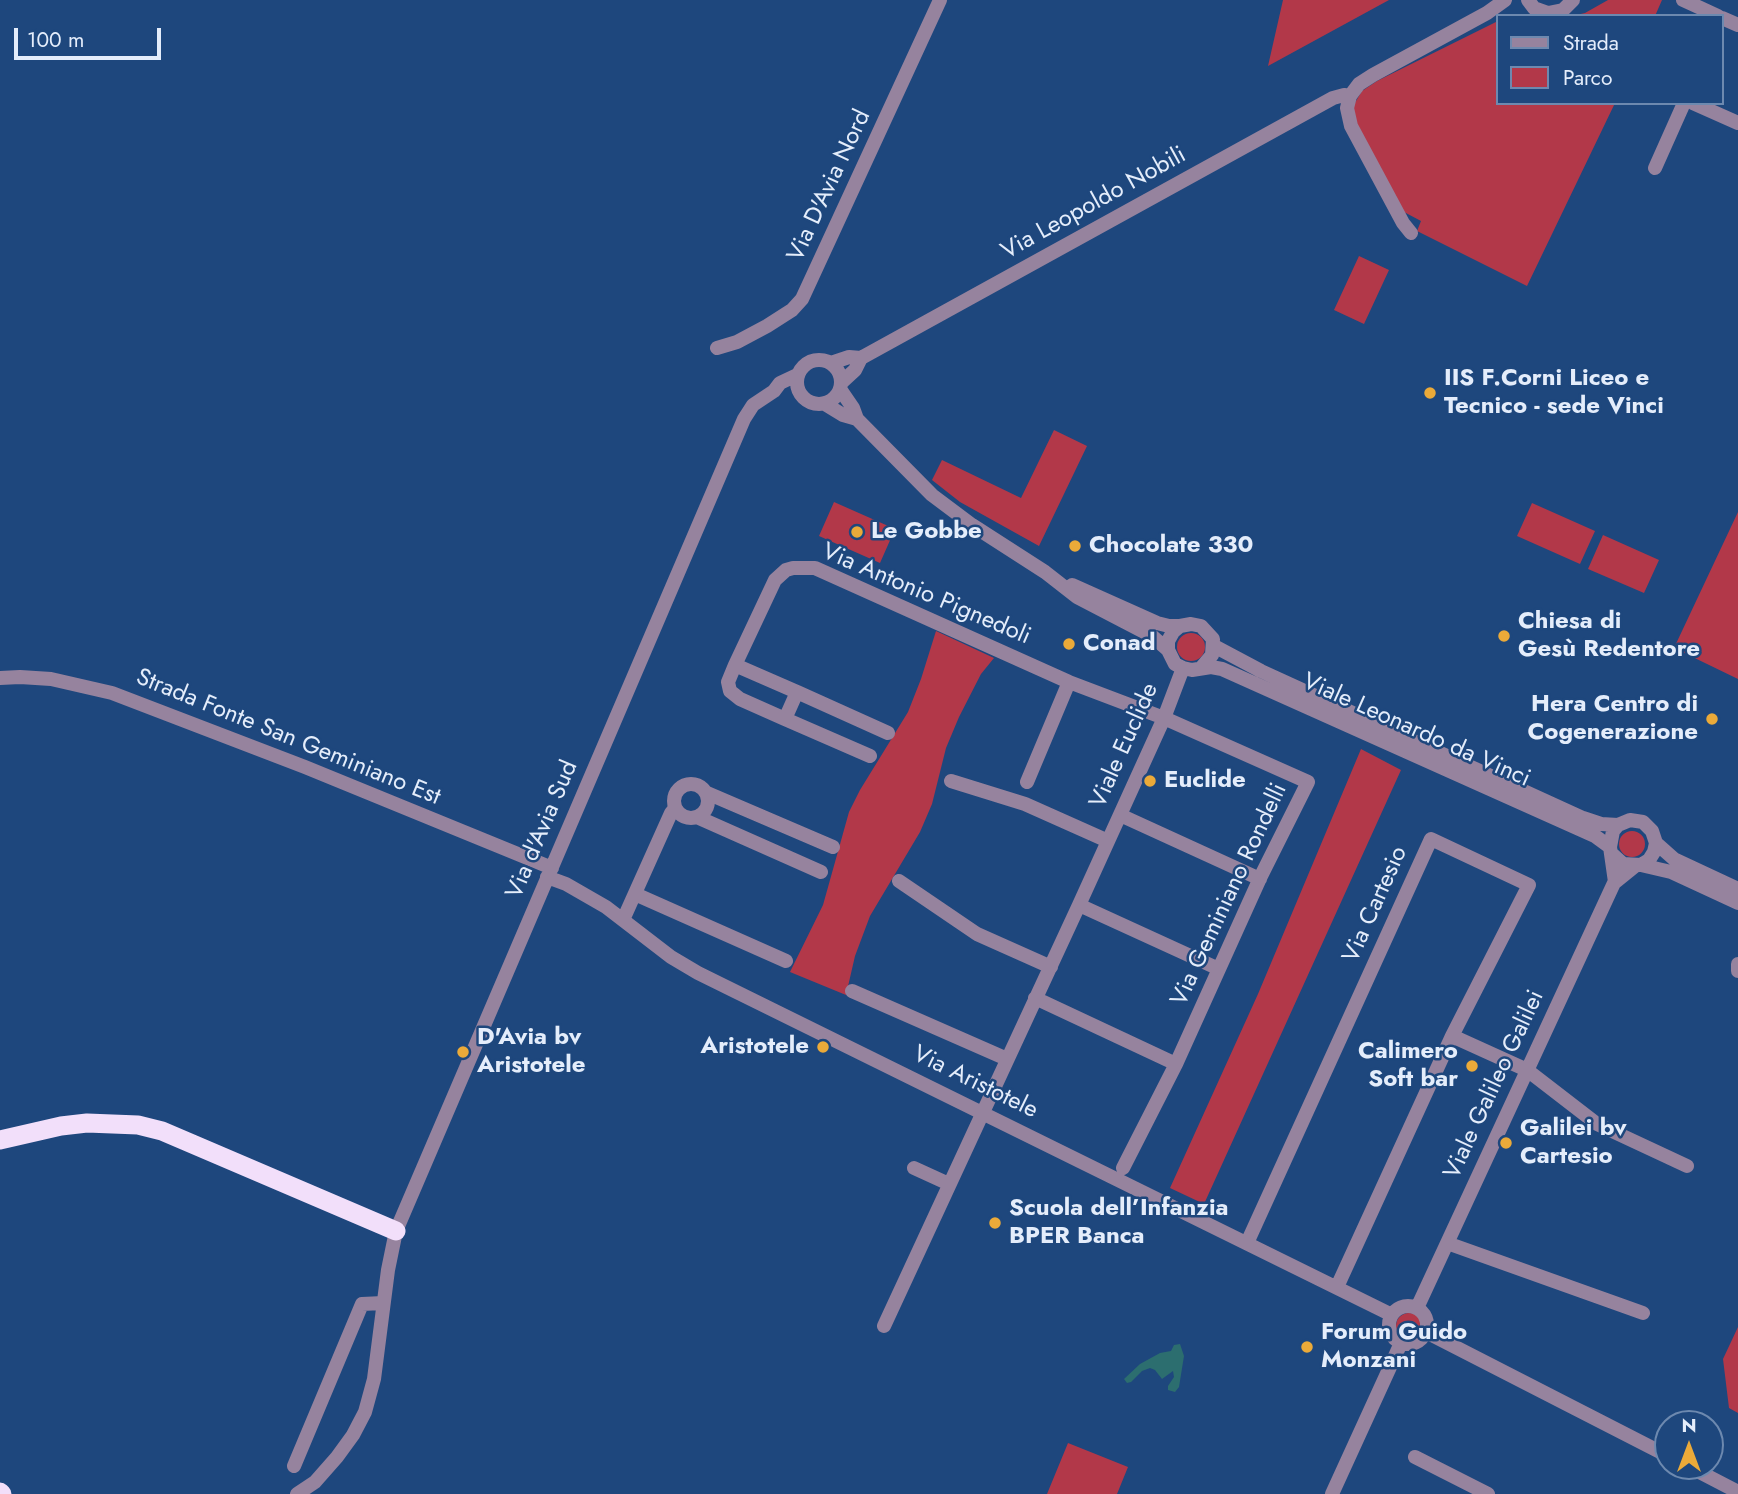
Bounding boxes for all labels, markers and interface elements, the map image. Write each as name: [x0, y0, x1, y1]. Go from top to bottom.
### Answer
scale bar: [18, 14, 164, 58]
legend: [1496, 14, 1724, 105]
text: 100 m: [27, 25, 84, 55]
text: Strada: [1563, 28, 1619, 58]
text: Parco: [1563, 63, 1612, 93]
street label: Via D'Avia Nord: [782, 106, 878, 266]
street label: Via Leopoldo Nobili: [997, 141, 1191, 267]
place label: IIS F.Corni Liceo e Tecnico - sede Vinci: [1444, 365, 1664, 421]
marker: IIS F.Corni Liceo e Tecnico - sede Vinci: [1422, 385, 1438, 401]
place label: Le Gobbe: [871, 518, 982, 546]
marker: Le Gobbe: [849, 524, 865, 540]
place label: Chocolate 330: [1089, 532, 1253, 560]
street label: Via Antonio Pignedoli: [817, 538, 1035, 652]
marker: Chocolate 330: [1067, 538, 1083, 554]
place label: Chiesa di Gesù Redentore: [1518, 608, 1700, 664]
marker: Chiesa di Gesù Redentore: [1496, 628, 1512, 644]
place label: Conad: [1083, 630, 1156, 658]
marker: Conad: [1061, 636, 1077, 652]
street label: Strada Fonte San Geminiano Est: [132, 664, 444, 812]
street label: Viale Leonardo da Vinci: [1298, 668, 1534, 794]
street label: Viale Euclide: [1085, 679, 1165, 813]
place label: Hera Centro di Cogenerazione: [1527, 691, 1698, 747]
marker: Hera Centro di Cogenerazione: [1704, 711, 1720, 727]
street label: Via d'Avia Sud: [501, 757, 585, 903]
place label: Euclide: [1164, 767, 1246, 795]
marker: Euclide: [1142, 773, 1158, 789]
street label: Via Geminiano Rondelli: [1166, 779, 1294, 1011]
street label: Via Cartesio: [1338, 842, 1414, 968]
street label: Viale Galileo Galilei: [1439, 986, 1551, 1184]
place label: D'Avia bv Aristotele: [477, 1024, 585, 1080]
place label: Aristotele: [701, 1033, 809, 1061]
place label: Calimero Soft bar: [1358, 1038, 1458, 1094]
marker: Aristotele: [815, 1039, 831, 1055]
street label: Via Aristotele: [908, 1040, 1042, 1126]
marker: D'Avia bv Aristotele: [455, 1044, 471, 1060]
marker: Calimero Soft bar: [1464, 1058, 1480, 1074]
place label: Galilei bv Cartesio: [1520, 1115, 1627, 1171]
marker: Galilei bv Cartesio: [1498, 1135, 1514, 1151]
place label: Scuola dell’Infanzia BPER Banca: [1009, 1195, 1228, 1251]
marker: Scuola dell’Infanzia BPER Banca: [987, 1215, 1003, 1231]
place label: Forum Guido Monzani: [1321, 1319, 1467, 1375]
marker: Forum Guido Monzani: [1299, 1339, 1315, 1355]
north arrow: [1654, 1410, 1724, 1480]
text: N: [1681, 1412, 1697, 1439]

